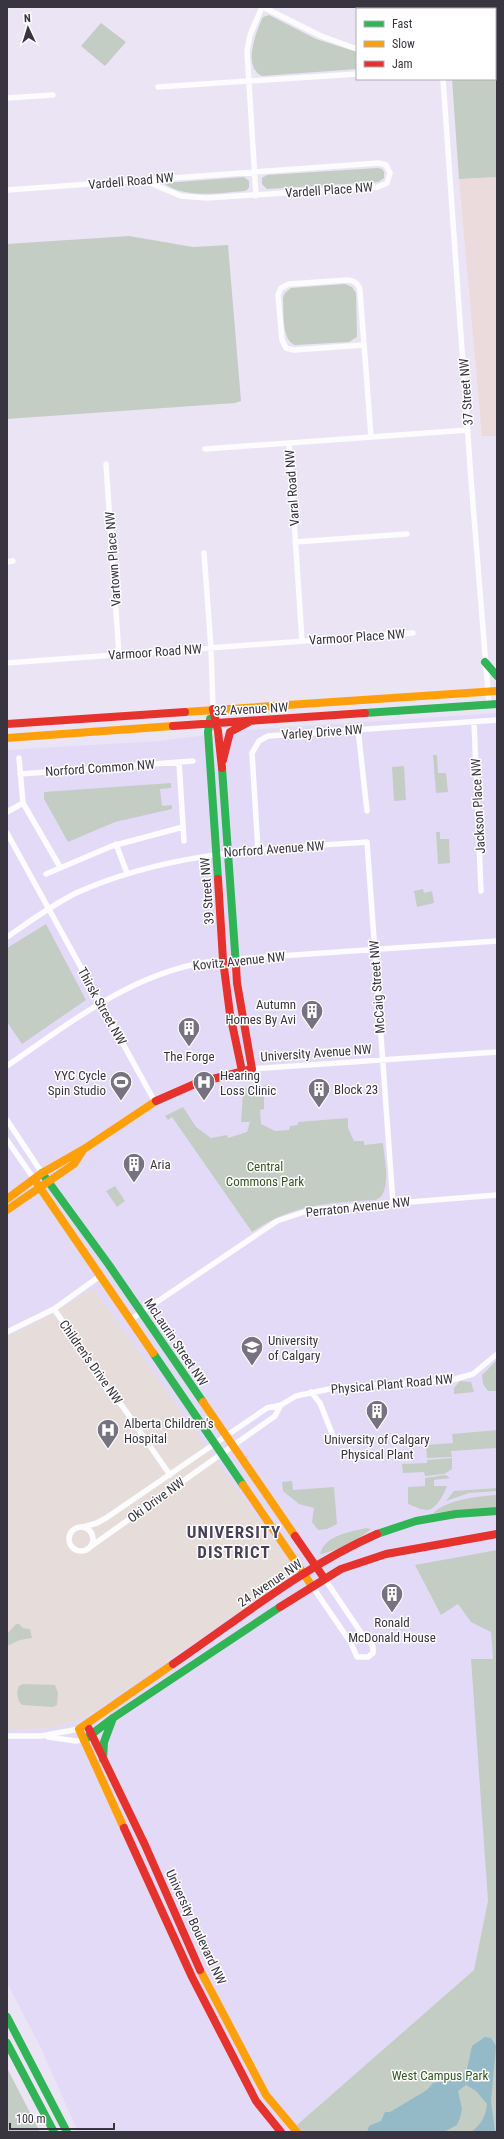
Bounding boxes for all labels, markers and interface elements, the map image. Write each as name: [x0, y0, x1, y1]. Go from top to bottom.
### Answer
north arrow: [8, 8, 48, 48]
legend: [356, 8, 496, 80]
text: N: [24, 12, 31, 25]
text: Fast: [392, 17, 413, 31]
text: Slow: [392, 37, 415, 51]
text: Jam: [392, 57, 413, 71]
street label: Vardell Road NW: [88, 170, 174, 192]
street label: Vardell Place NW: [285, 179, 374, 201]
street label: 37 Street NW: [456, 358, 476, 426]
street label: Varal Road NW: [282, 449, 302, 527]
street label: Vartown Place NW: [102, 511, 124, 607]
street label: Varmoor Place NW: [308, 626, 406, 648]
street label: Varmoor Road NW: [108, 641, 203, 663]
street label: 32 Avenue NW: [214, 700, 289, 718]
street label: Varley Drive NW: [281, 722, 363, 742]
street label: Norford Common NW: [45, 757, 155, 779]
street label: Jackson Place NW: [468, 758, 488, 854]
street label: Norford Avenue NW: [223, 838, 325, 860]
street label: 39 Street NW: [197, 857, 217, 925]
street label: McCaig Street NW: [366, 940, 388, 1034]
street label: Kovitz Avenue NW: [192, 949, 286, 973]
street label: Thirsk Street NW: [75, 965, 129, 1047]
place label: Autumn Homes By Avi: [225, 997, 296, 1027]
building icon: Autumn Homes By Avi: [299, 998, 325, 1031]
building icon: The Forge: [176, 1015, 202, 1048]
street label: University Avenue NW: [260, 1042, 372, 1064]
place label: The Forge: [163, 1049, 215, 1064]
place label: YYC Cycle Spin Studio: [48, 1068, 106, 1098]
place label: Hearing Loss Clinic: [220, 1068, 276, 1098]
sports icon: YYC Cycle Spin Studio: [108, 1069, 134, 1102]
hospital icon: Hearing Loss Clinic: [191, 1069, 217, 1102]
building icon: Block 23: [306, 1076, 332, 1109]
place label: Block 23: [334, 1082, 378, 1097]
building icon: Aria: [121, 1151, 147, 1184]
place label: Aria: [150, 1157, 171, 1172]
park label: Central Commons Park: [226, 1159, 304, 1189]
street label: Perraton Avenue NW: [305, 1194, 411, 1220]
street label: McLaurin Street NW: [141, 1295, 211, 1389]
street label: Children's Drive NW: [56, 1317, 126, 1407]
place label: University of Calgary: [268, 1333, 321, 1363]
school or university icon: University of Calgary: [239, 1334, 265, 1367]
street label: Physical Plant Road NW: [330, 1371, 454, 1397]
building icon: University of Calgary Physical Plant: [364, 1398, 390, 1431]
place label: Alberta Children's Hospital: [124, 1416, 214, 1446]
hospital icon: Alberta Children's Hospital: [95, 1417, 121, 1450]
place label: University of Calgary Physical Plant: [324, 1432, 430, 1462]
street label: Oki Drive NW: [125, 1474, 187, 1526]
district label: UNIVERSITY DISTRICT: [187, 1522, 281, 1562]
street label: 24 Avenue NW: [235, 1556, 305, 1610]
building icon: Ronald McDonald House: [379, 1581, 405, 1614]
place label: Ronald McDonald House: [348, 1615, 436, 1645]
street label: University Boulevard NW: [163, 1867, 229, 1987]
park label: West Campus Park: [392, 2068, 489, 2083]
scale bar: [10, 2105, 114, 2131]
text: 100 m: [16, 2112, 46, 2126]

